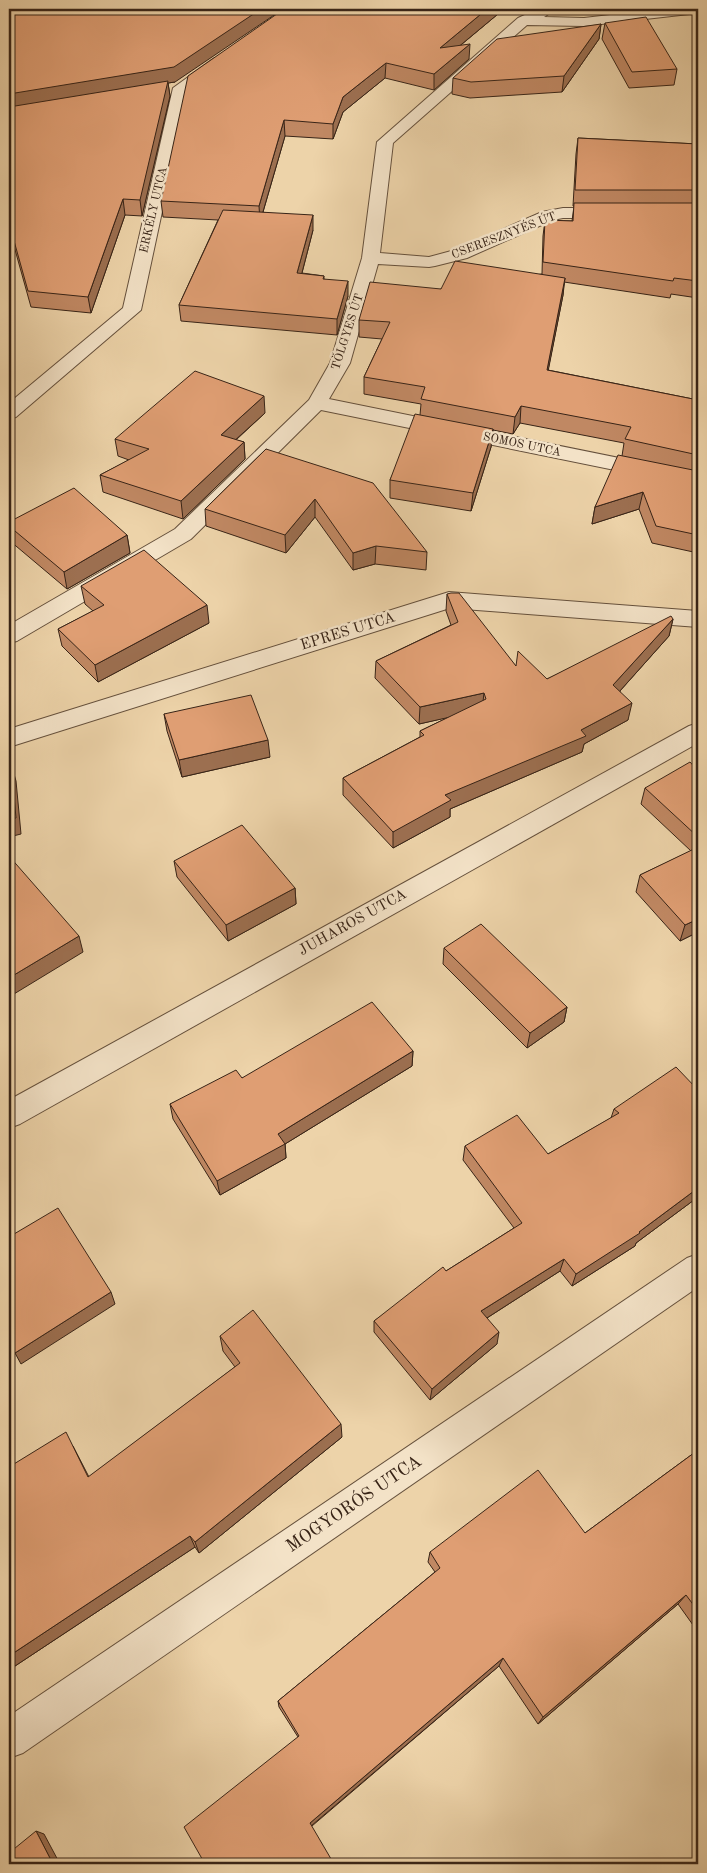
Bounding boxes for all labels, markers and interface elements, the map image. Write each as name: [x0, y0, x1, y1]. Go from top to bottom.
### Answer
street label: ERKÉLY UTCA: [135, 165, 170, 254]
street label: CSERESZNYÉS ÚT: [449, 207, 558, 261]
street label: TÖLGYES ÚT: [326, 291, 366, 372]
street label: SOMOS UTCA: [482, 431, 562, 459]
street label: EPRES UTCA: [299, 610, 398, 654]
street label: JUHAROS UTCA: [296, 887, 410, 959]
street label: MOGYORÓS UTCA: [280, 1448, 425, 1556]

